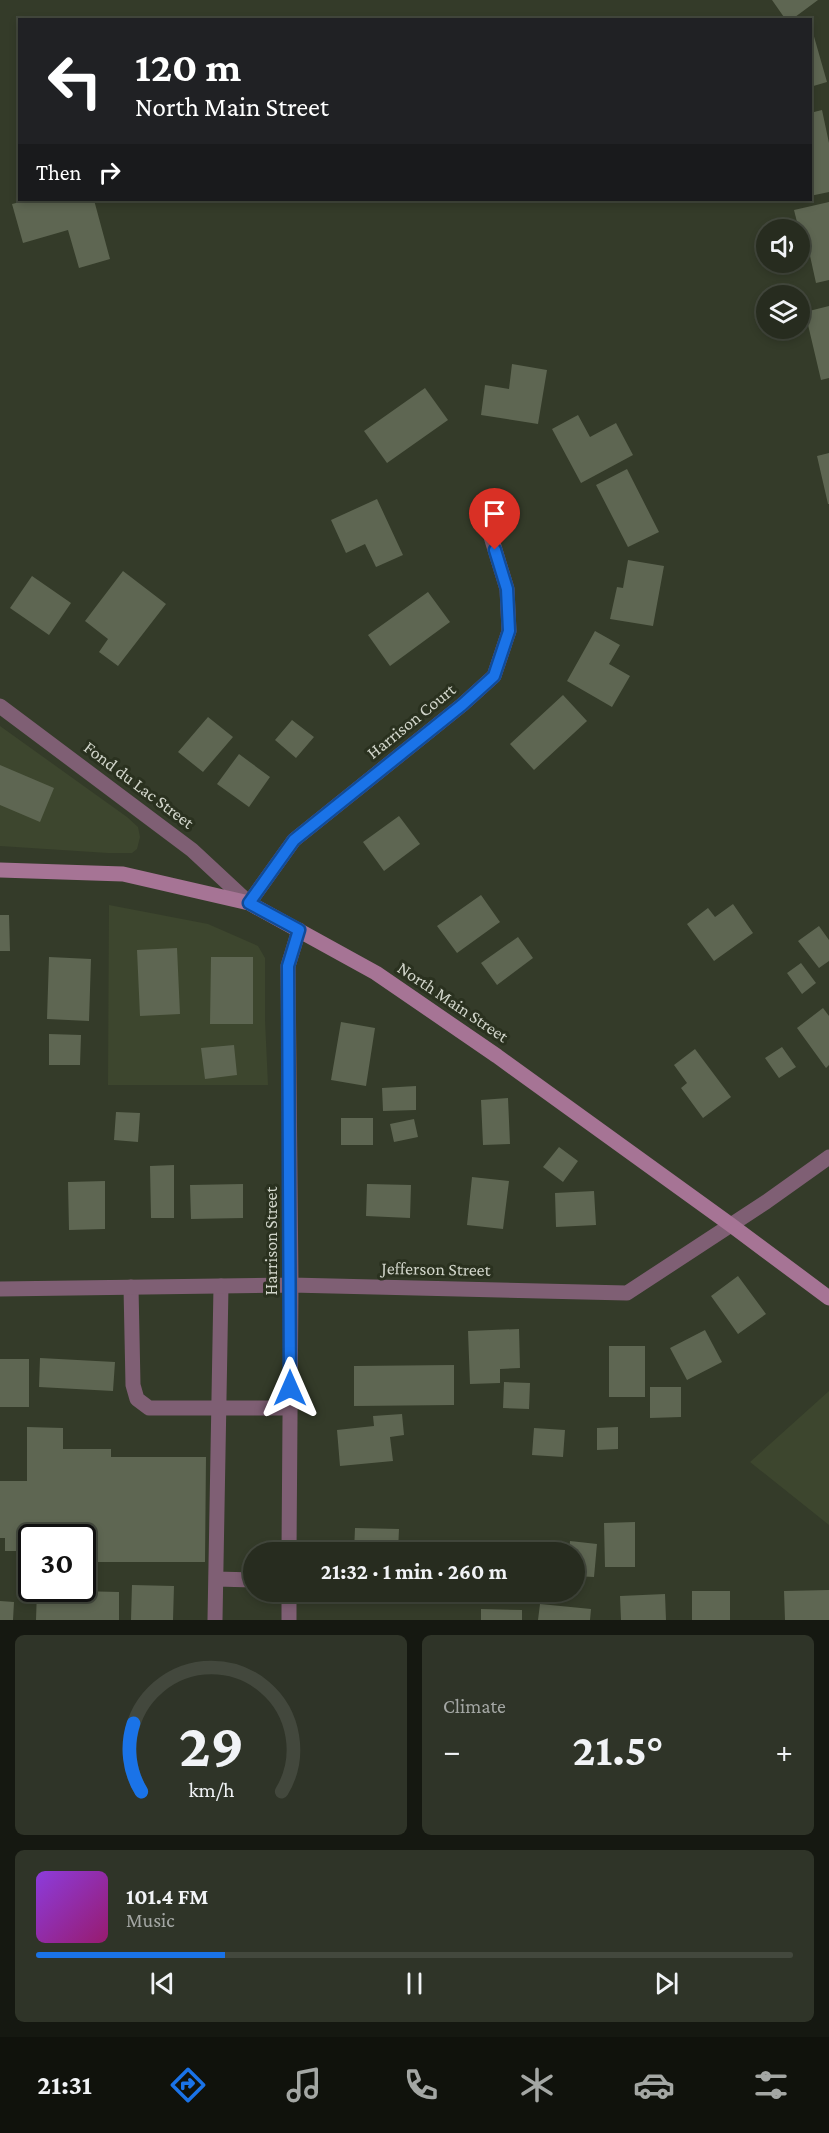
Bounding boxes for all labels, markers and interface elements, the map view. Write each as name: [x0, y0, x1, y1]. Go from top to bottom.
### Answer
icon: left: [36, 42, 114, 120]
text: 120 m: [135, 43, 241, 90]
text: North Main Street: [135, 92, 329, 122]
icon: right: [93, 156, 126, 189]
text: Then: [36, 160, 81, 185]
map controls: [756, 219, 810, 339]
button: sound: [756, 219, 810, 273]
button: layers: [756, 285, 810, 339]
pin: [469, 488, 520, 550]
icon: arrive: [478, 497, 511, 530]
street label: Harrison Court: [363, 679, 460, 763]
street label: Fond du Lac Street: [80, 737, 199, 834]
street label: North Main Street: [394, 958, 513, 1047]
street label: Harrison Street: [261, 1186, 281, 1295]
street label: Jefferson Street: [379, 1258, 492, 1280]
position arrow: [258, 1356, 322, 1420]
speed limit sign: 30: [18, 1524, 96, 1602]
text: 21:32 · 1 min · 260 m: [321, 1559, 507, 1584]
text: Climate: [443, 1695, 506, 1717]
text: 29: [178, 1710, 244, 1779]
text: 21.5°: [573, 1725, 663, 1775]
text: −: [443, 1732, 460, 1769]
text: +: [776, 1732, 793, 1769]
text: km/h: [188, 1778, 235, 1802]
text: 101.4 FM: [126, 1884, 208, 1909]
text: Music: [126, 1909, 175, 1931]
icon: previous: [146, 1967, 179, 2000]
icon: pause: [398, 1967, 431, 2000]
icon: next: [650, 1967, 683, 2000]
icon: directions: [167, 2064, 209, 2106]
icon: music: [283, 2064, 325, 2106]
icon: phone: [400, 2064, 442, 2106]
icon: climate: [516, 2064, 558, 2106]
icon: car: [633, 2064, 675, 2106]
icon: filters: [750, 2064, 792, 2106]
text: 21:31: [37, 2070, 92, 2100]

